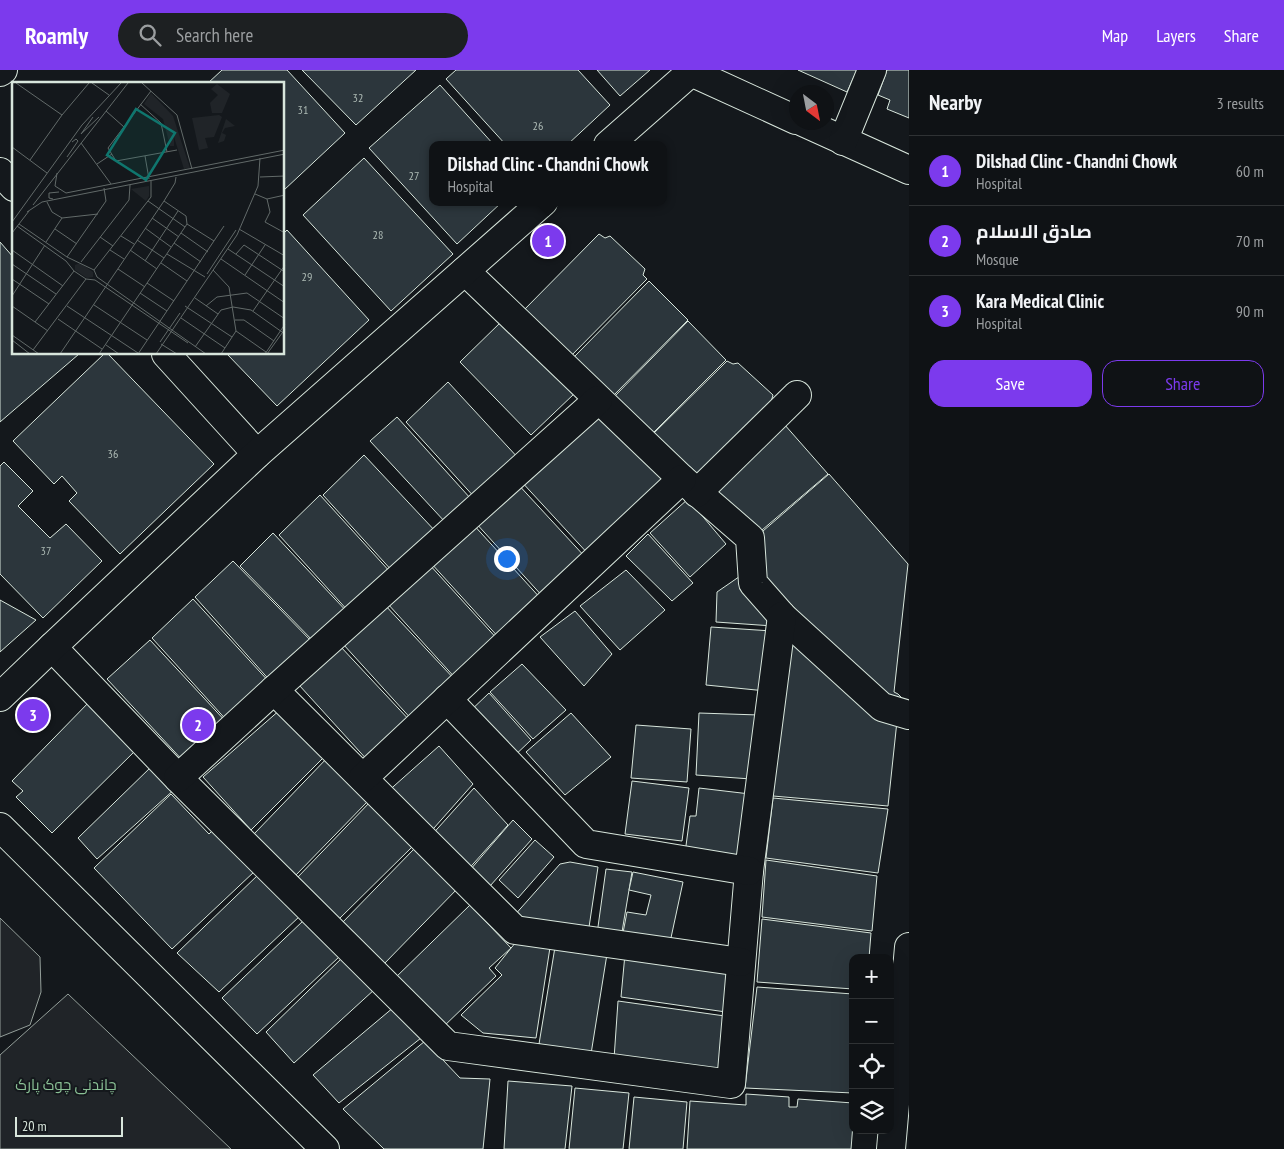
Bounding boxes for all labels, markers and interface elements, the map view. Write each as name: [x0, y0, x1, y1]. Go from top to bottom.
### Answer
search box: [118, 13, 468, 58]
text: Roamly: [25, 20, 88, 51]
icon: search: [136, 21, 164, 49]
text: Search here: [176, 23, 253, 47]
text: Map: [1102, 24, 1128, 47]
text: Layers: [1156, 24, 1196, 47]
text: Share: [1224, 24, 1259, 47]
inset map: [12, 82, 285, 355]
north arrow: [789, 85, 834, 130]
text: Nearby: [929, 89, 982, 116]
house number: 32: [353, 90, 363, 105]
text: 3 results: [1217, 93, 1264, 113]
house number: 31: [298, 102, 308, 117]
house number: 26: [533, 118, 543, 133]
popup: [429, 141, 667, 206]
text: Dilshad Clinc - Chandni Chowk: [976, 149, 1177, 173]
text: Dilshad Clinc - Chandni Chowk: [447, 152, 649, 176]
text: 1: [941, 161, 949, 181]
text: 60 m: [1236, 161, 1264, 181]
house number: 27: [409, 168, 419, 183]
text: Hospital: [976, 173, 1022, 193]
text: Hospital: [447, 176, 493, 196]
text: صادق الاسلام: [976, 219, 1092, 243]
pin: 1: [532, 222, 564, 260]
house number: 28: [373, 227, 383, 242]
text: 2: [941, 231, 949, 251]
text: 70 m: [1236, 231, 1264, 251]
text: Mosque: [976, 249, 1019, 269]
house number: 29: [302, 269, 312, 284]
text: Kara Medical Clinic: [976, 289, 1104, 313]
text: 3: [941, 301, 949, 321]
text: 90 m: [1236, 301, 1264, 321]
text: Hospital: [976, 313, 1022, 333]
button: Save: [929, 360, 1092, 407]
button: Share: [1102, 360, 1264, 407]
house number: 36: [108, 446, 118, 461]
house number: 37: [41, 543, 51, 558]
your location: [494, 546, 520, 572]
pin: 3: [17, 696, 49, 734]
pin: 2: [182, 706, 214, 744]
map controls: [849, 954, 894, 1134]
button: +: [849, 954, 894, 999]
button: −: [849, 999, 894, 1044]
button: locate: [849, 1044, 894, 1089]
park label: چاندنی چوک پارک: [15, 1075, 117, 1095]
button: layers: [849, 1089, 894, 1134]
scale bar: [15, 1114, 122, 1137]
text: 20 m: [22, 1117, 47, 1135]

